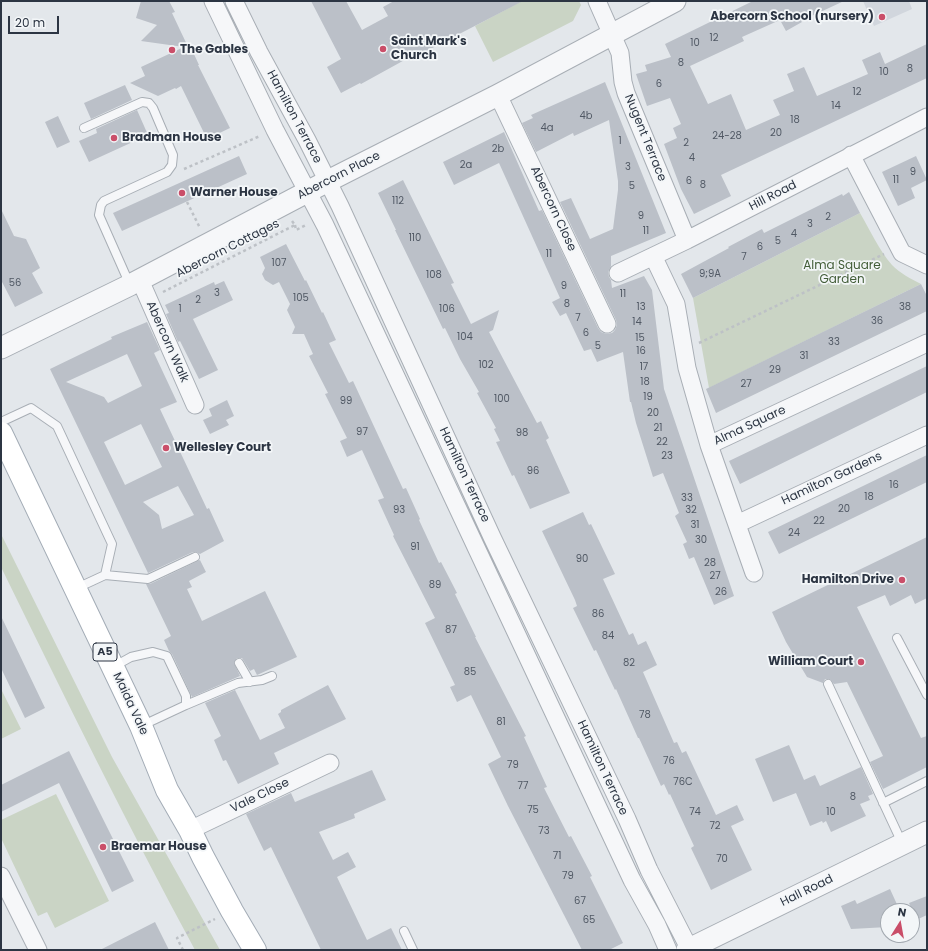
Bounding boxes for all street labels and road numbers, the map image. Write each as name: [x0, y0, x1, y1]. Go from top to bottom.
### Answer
street label: Hamilton Terrace: [263, 68, 325, 166]
street label: Nugent Terrace: [621, 92, 669, 184]
street label: Abercorn Place: [295, 149, 383, 203]
street label: Abercorn Close: [527, 164, 579, 254]
street label: Hill Road: [747, 178, 799, 214]
street label: Abercorn Cottages: [174, 217, 282, 281]
street label: Abercorn Walk: [143, 299, 191, 385]
street label: Alma Square: [712, 403, 788, 449]
street label: Hamilton Terrace: [436, 425, 492, 525]
street label: Hamilton Gardens: [780, 449, 884, 509]
road number: A5: [93, 643, 117, 661]
street label: Maida Vale: [109, 670, 151, 738]
street label: Hamilton Terrace: [574, 718, 630, 818]
street label: Vale Close: [228, 776, 292, 816]
street label: Hall Road: [778, 872, 836, 910]

